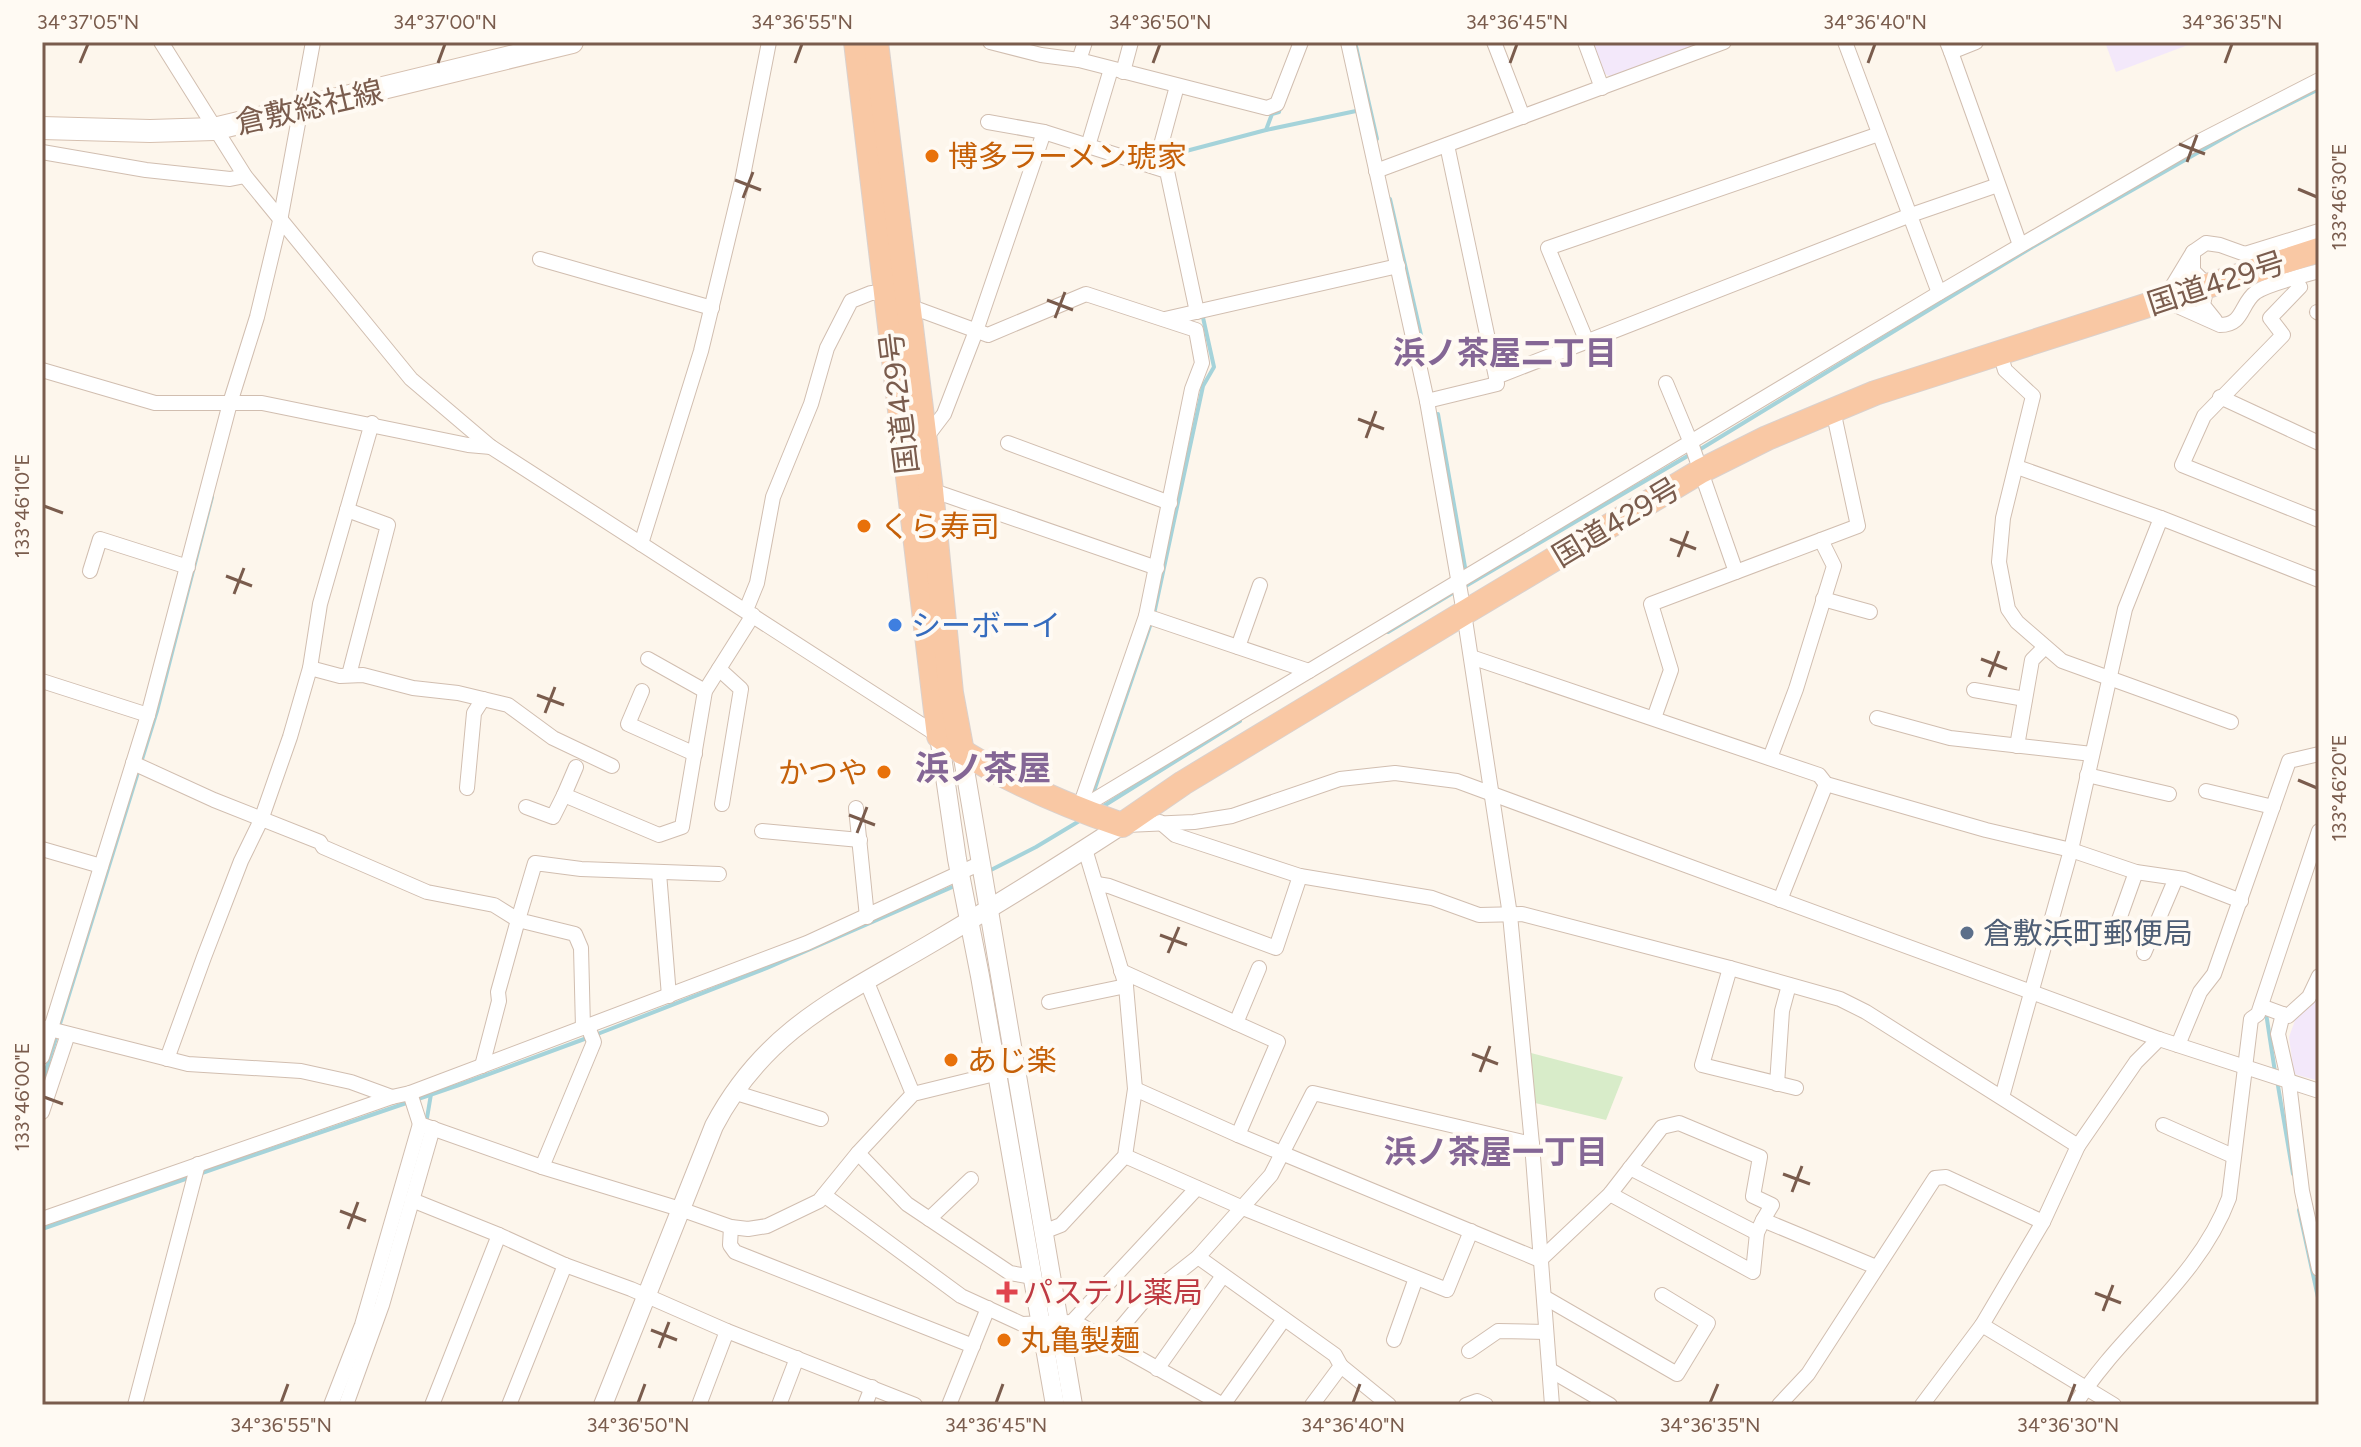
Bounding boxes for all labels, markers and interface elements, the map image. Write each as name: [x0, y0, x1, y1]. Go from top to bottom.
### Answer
text: 34°37'05"N: [37, 10, 139, 34]
text: 34°37'00"N: [393, 10, 497, 34]
text: 34°36'55"N: [751, 10, 853, 34]
text: 34°36'50"N: [1108, 10, 1212, 34]
text: 34°36'45"N: [1466, 10, 1568, 34]
text: 34°36'40"N: [1823, 10, 1927, 34]
text: 34°36'35"N: [2181, 10, 2283, 34]
street label: 倉敷総社線: [232, 72, 386, 142]
place label: 博多ラーメン琥家: [948, 138, 1187, 175]
text: 133°46'30"E: [2327, 143, 2351, 251]
marker: 博多ラーメン琥家: [923, 147, 941, 165]
street label: 国道429号: [2143, 243, 2289, 323]
street label: 国道429号: [872, 330, 926, 476]
district label: 浜ノ茶屋二丁目: [1393, 334, 1617, 372]
text: 133°46'10"E: [10, 454, 34, 558]
street label: 国道429号: [1545, 469, 1687, 575]
place label: くら寿司: [880, 508, 1000, 545]
marker: くら寿司: [855, 517, 873, 535]
place label: シーボーイ: [911, 607, 1061, 644]
marker: シーボーイ: [886, 616, 904, 634]
text: 133°46'20"E: [2327, 734, 2351, 842]
district label: 浜ノ茶屋: [915, 748, 1051, 789]
place label: かつや: [778, 754, 868, 791]
marker: かつや: [875, 763, 893, 781]
place label: 倉敷浜町郵便局: [1983, 915, 2193, 952]
marker: 倉敷浜町郵便局: [1958, 924, 1976, 942]
text: 133°46'00"E: [10, 1042, 34, 1152]
place label: あじ楽: [967, 1042, 1057, 1079]
marker: あじ楽: [942, 1051, 960, 1069]
district label: 浜ノ茶屋一丁目: [1384, 1133, 1608, 1171]
place label: パステル薬局: [1023, 1274, 1203, 1311]
marker: パステル薬局: [998, 1283, 1016, 1301]
place label: 丸亀製麺: [1020, 1322, 1140, 1359]
marker: 丸亀製麺: [995, 1331, 1013, 1349]
text: 34°36'55"N: [230, 1413, 332, 1437]
text: 34°36'50"N: [586, 1413, 690, 1437]
text: 34°36'45"N: [945, 1413, 1047, 1437]
text: 34°36'40"N: [1301, 1413, 1405, 1437]
text: 34°36'35"N: [1659, 1413, 1761, 1437]
text: 34°36'30"N: [2017, 1413, 2119, 1437]

